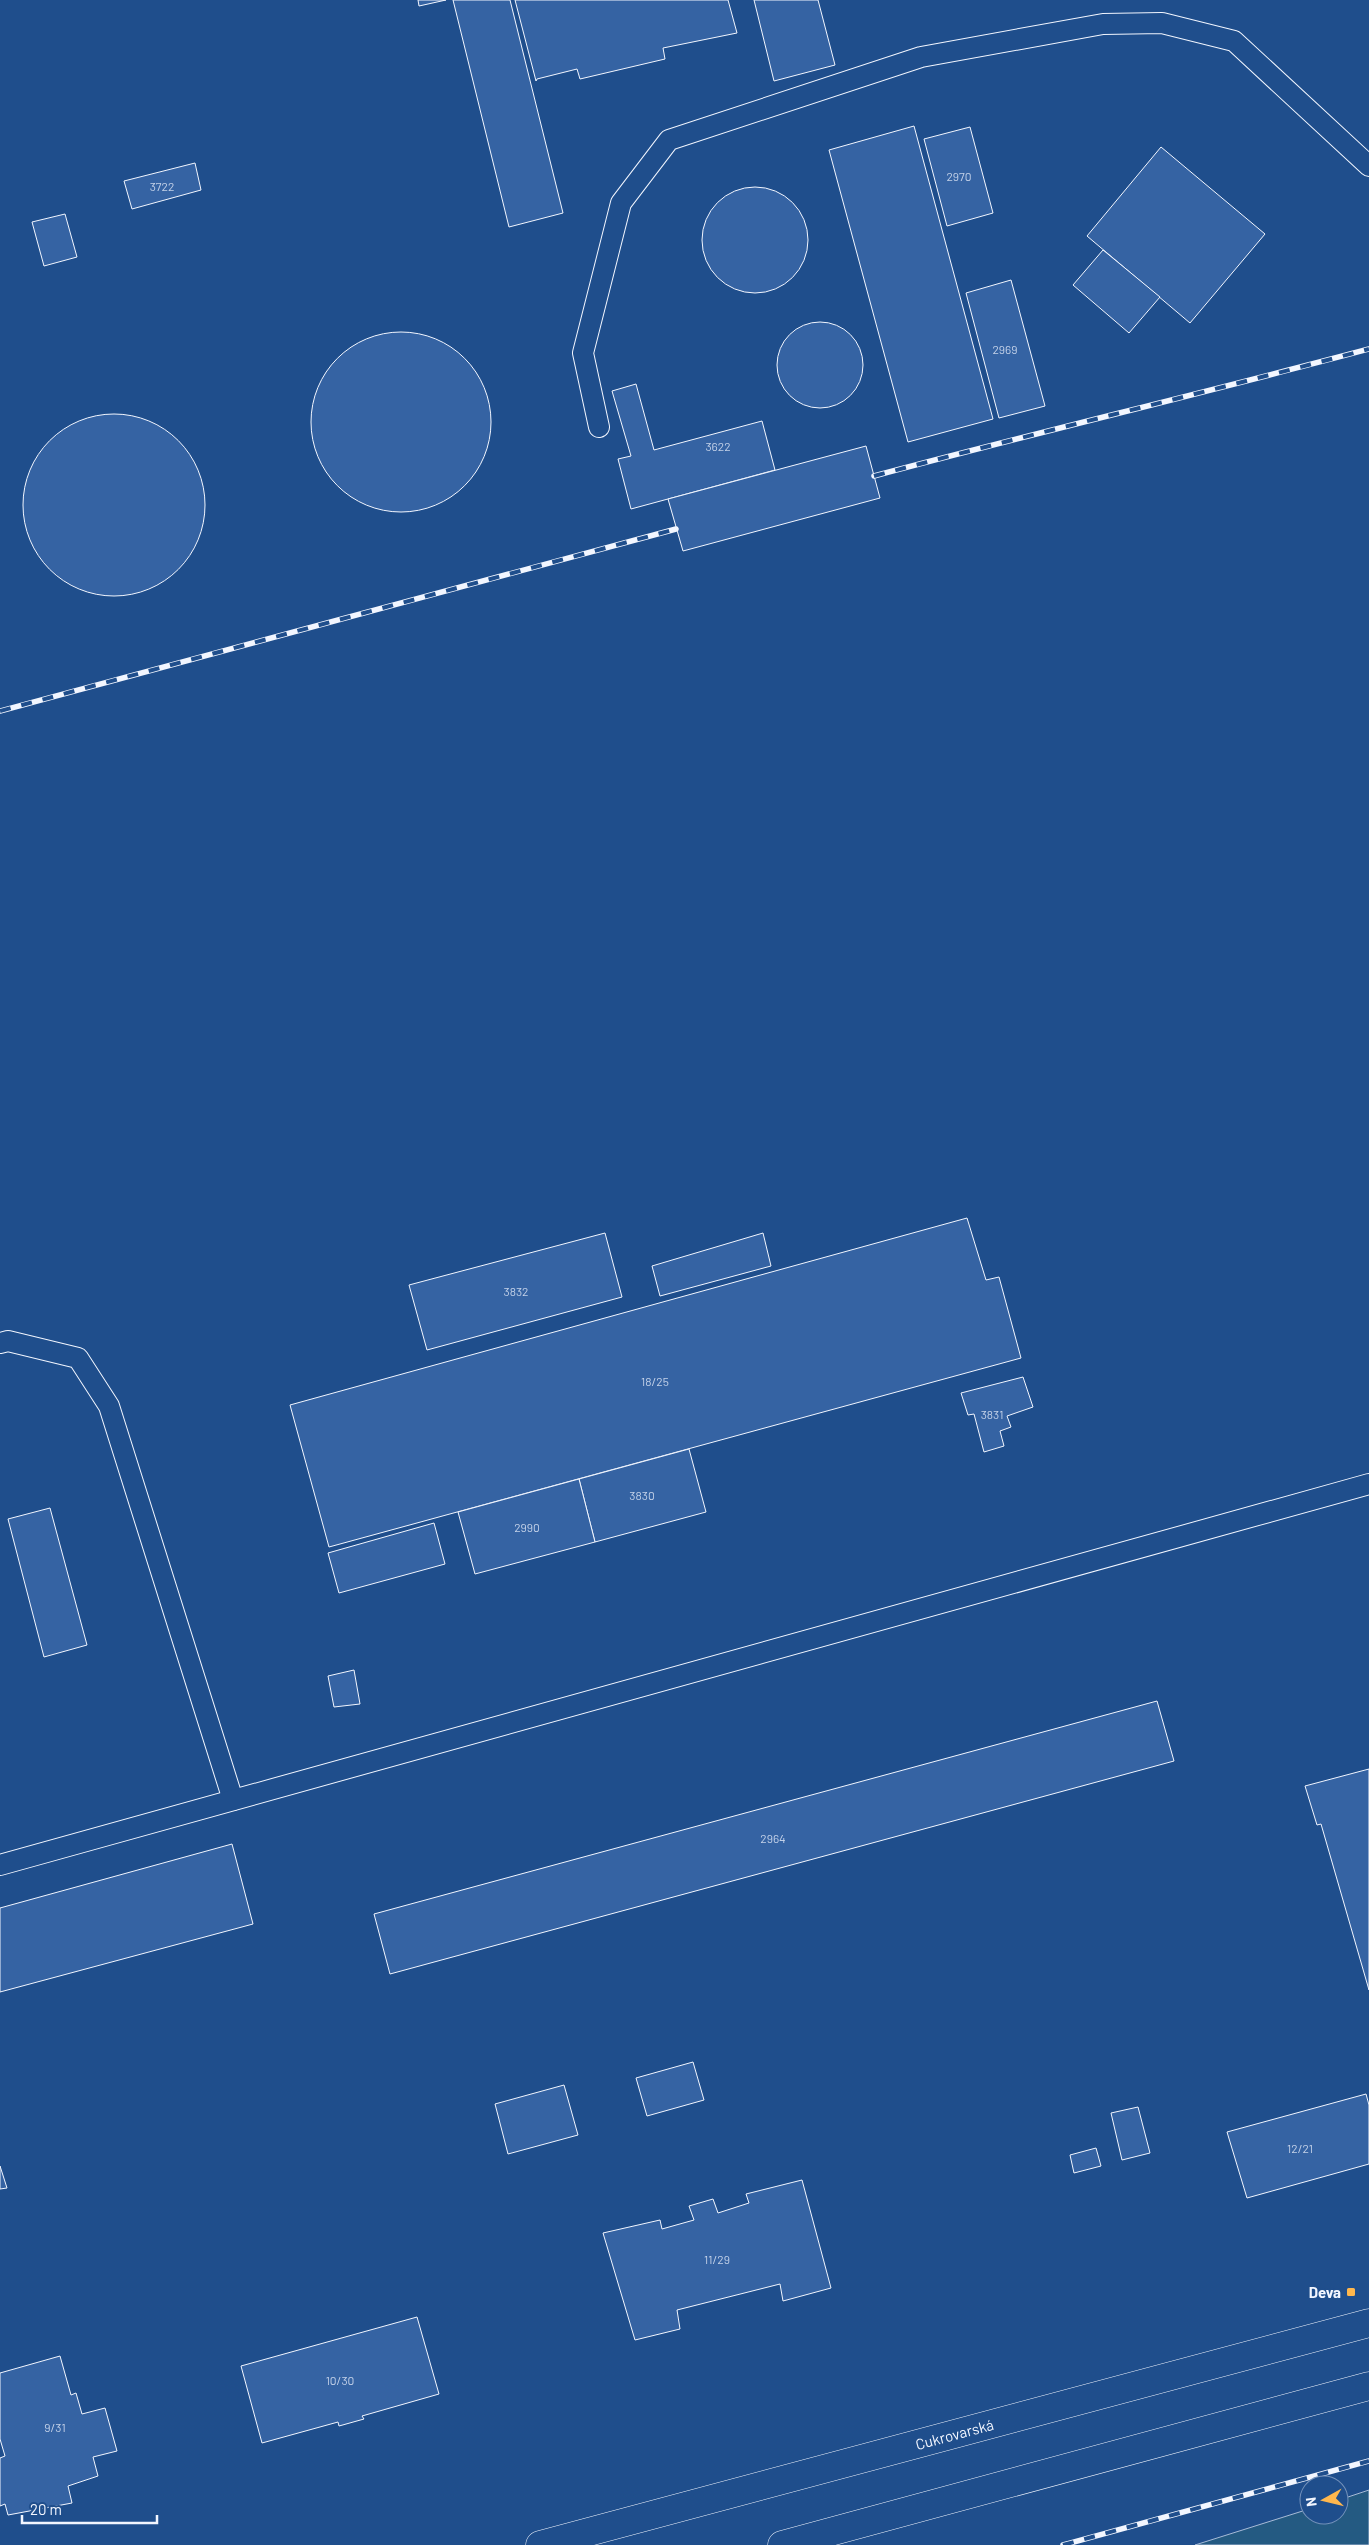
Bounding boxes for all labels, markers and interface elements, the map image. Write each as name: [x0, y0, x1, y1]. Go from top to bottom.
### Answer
house number: 2970: [946, 169, 972, 183]
house number: 3722: [150, 179, 174, 193]
house number: 2969: [992, 342, 1018, 356]
house number: 3622: [705, 439, 731, 453]
house number: 3832: [503, 1284, 529, 1298]
house number: 18/25: [641, 1374, 669, 1388]
house number: 3831: [981, 1407, 1003, 1421]
house number: 3830: [629, 1488, 655, 1502]
house number: 2990: [514, 1520, 540, 1534]
house number: 2964: [760, 1831, 786, 1845]
house number: 12/21: [1287, 2141, 1313, 2155]
house number: 11/29: [704, 2252, 730, 2266]
place label: Deva: [1309, 2283, 1341, 2301]
marker: Deva: [1345, 2286, 1357, 2298]
house number: 10/30: [326, 2373, 354, 2387]
street label: Cukrovarská: [913, 2415, 996, 2453]
house number: 9/31: [44, 2420, 66, 2434]
north arrow: [1299, 2475, 1349, 2525]
scale bar: [22, 2492, 158, 2524]
text: N: [1302, 2496, 1320, 2508]
text: 20 m: [30, 2500, 62, 2518]

